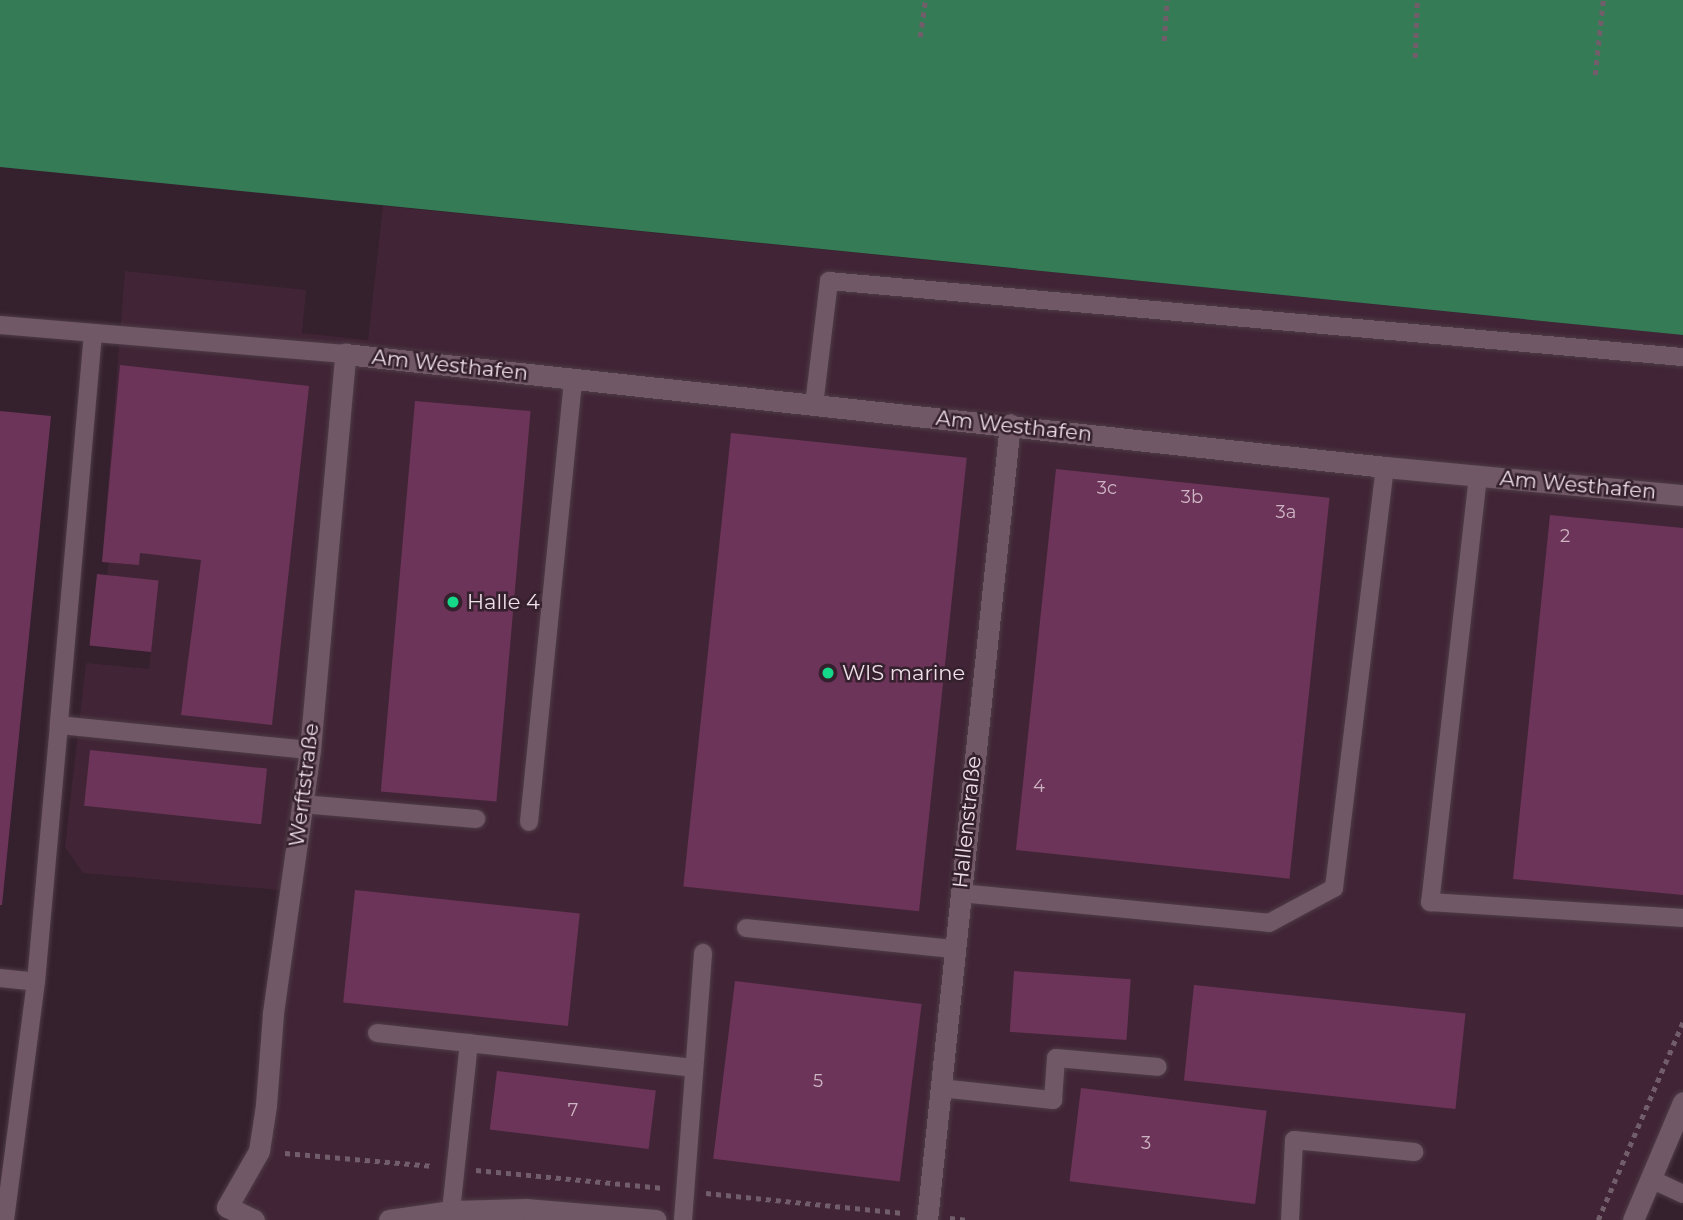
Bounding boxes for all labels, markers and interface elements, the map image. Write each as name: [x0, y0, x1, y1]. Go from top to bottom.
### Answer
street label: Am Westhafen: [371, 344, 529, 386]
street label: Am Westhafen: [935, 405, 1093, 447]
street label: Am Westhafen: [1499, 466, 1657, 504]
house number: 3c: [1097, 477, 1117, 499]
house number: 3b: [1181, 486, 1203, 508]
house number: 3a: [1276, 501, 1296, 523]
house number: 2: [1560, 525, 1570, 547]
place label: Halle 4: [467, 589, 540, 615]
marker: Halle 4: [445, 594, 461, 610]
place label: WIS marine: [842, 660, 965, 686]
marker: WIS marine: [820, 665, 836, 681]
street label: Werftstraße: [284, 722, 324, 848]
street label: Hallenstraße: [948, 755, 986, 889]
house number: 4: [1033, 775, 1045, 797]
house number: 5: [813, 1070, 823, 1092]
house number: 7: [568, 1099, 578, 1121]
house number: 3: [1141, 1132, 1151, 1154]

